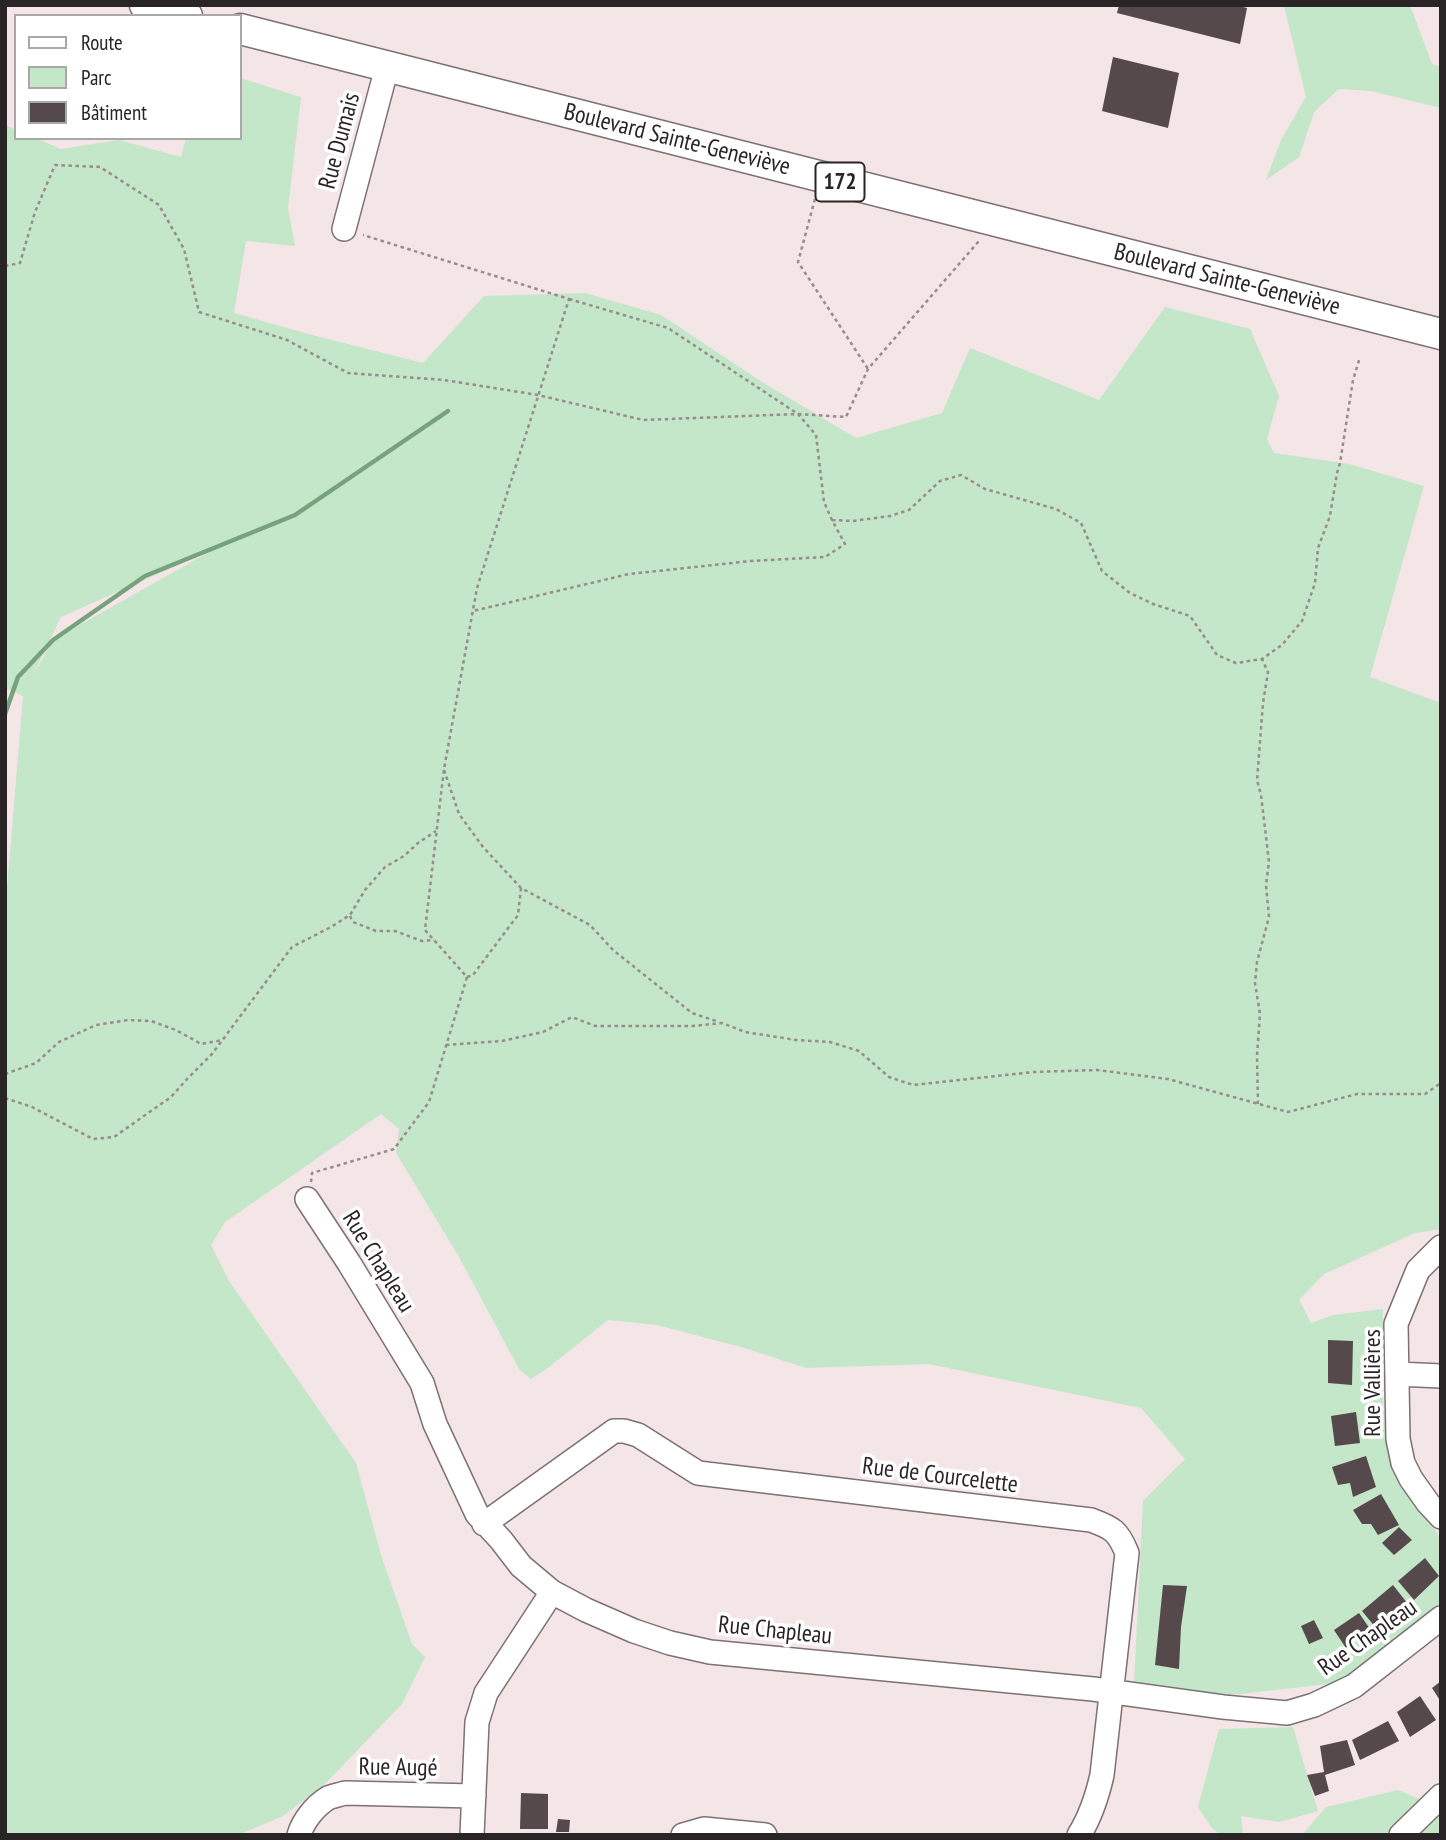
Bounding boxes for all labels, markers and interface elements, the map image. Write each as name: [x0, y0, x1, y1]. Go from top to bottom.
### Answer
legend: [14, 14, 242, 140]
text: Route: [81, 29, 123, 56]
text: Parc: [81, 64, 112, 91]
street label: Rue Dumais: [313, 90, 367, 192]
street label: Boulevard Sainte-Geneviève: [561, 98, 793, 182]
text: Bâtiment: [81, 99, 147, 126]
road number: 172: [816, 162, 864, 202]
street label: Boulevard Sainte-Geneviève: [1111, 238, 1343, 322]
street label: Rue Chapleau: [336, 1206, 420, 1318]
street label: Rue Vallières: [1359, 1329, 1387, 1437]
street label: Rue de Courcelette: [861, 1452, 1019, 1500]
street label: Rue Chapleau: [1313, 1593, 1423, 1683]
street label: Rue Chapleau: [717, 1611, 833, 1651]
street label: Rue Augé: [358, 1753, 438, 1783]

